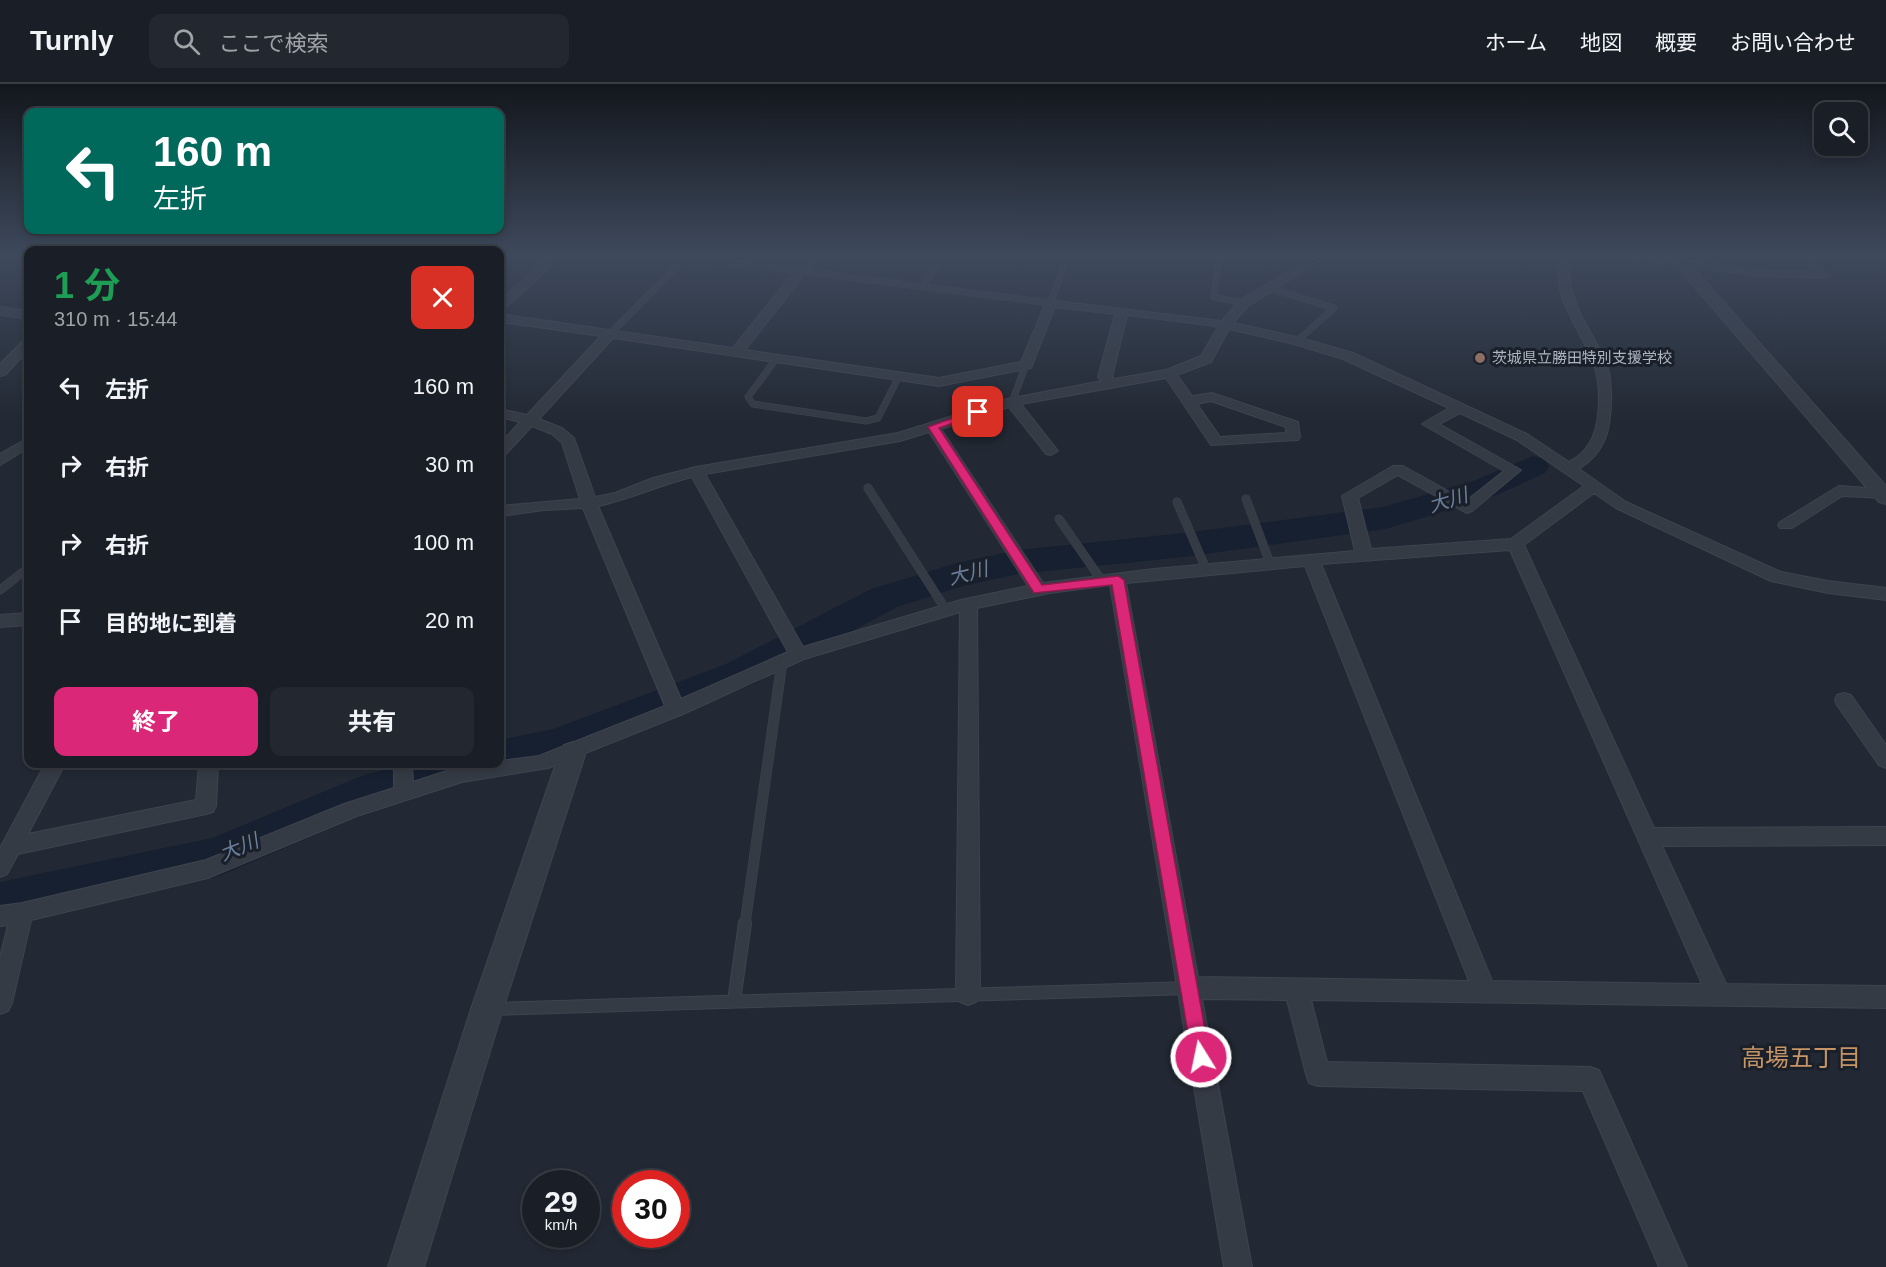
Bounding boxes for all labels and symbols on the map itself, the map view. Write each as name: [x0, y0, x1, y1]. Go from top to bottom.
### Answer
place label: 茨城県立勝田特別支援学校: [1492, 349, 1672, 366]
marker: 茨城県立勝田特別支援学校: [1473, 351, 1487, 365]
pin: [952, 386, 1003, 437]
water label: 大川: [1426, 483, 1472, 516]
water label: 大川: [946, 557, 992, 589]
water label: 大川: [216, 829, 264, 865]
position arrow: [1169, 1025, 1233, 1089]
district label: 高場五丁目: [1741, 1044, 1861, 1071]
speed limit sign: 30: [612, 1170, 690, 1248]

